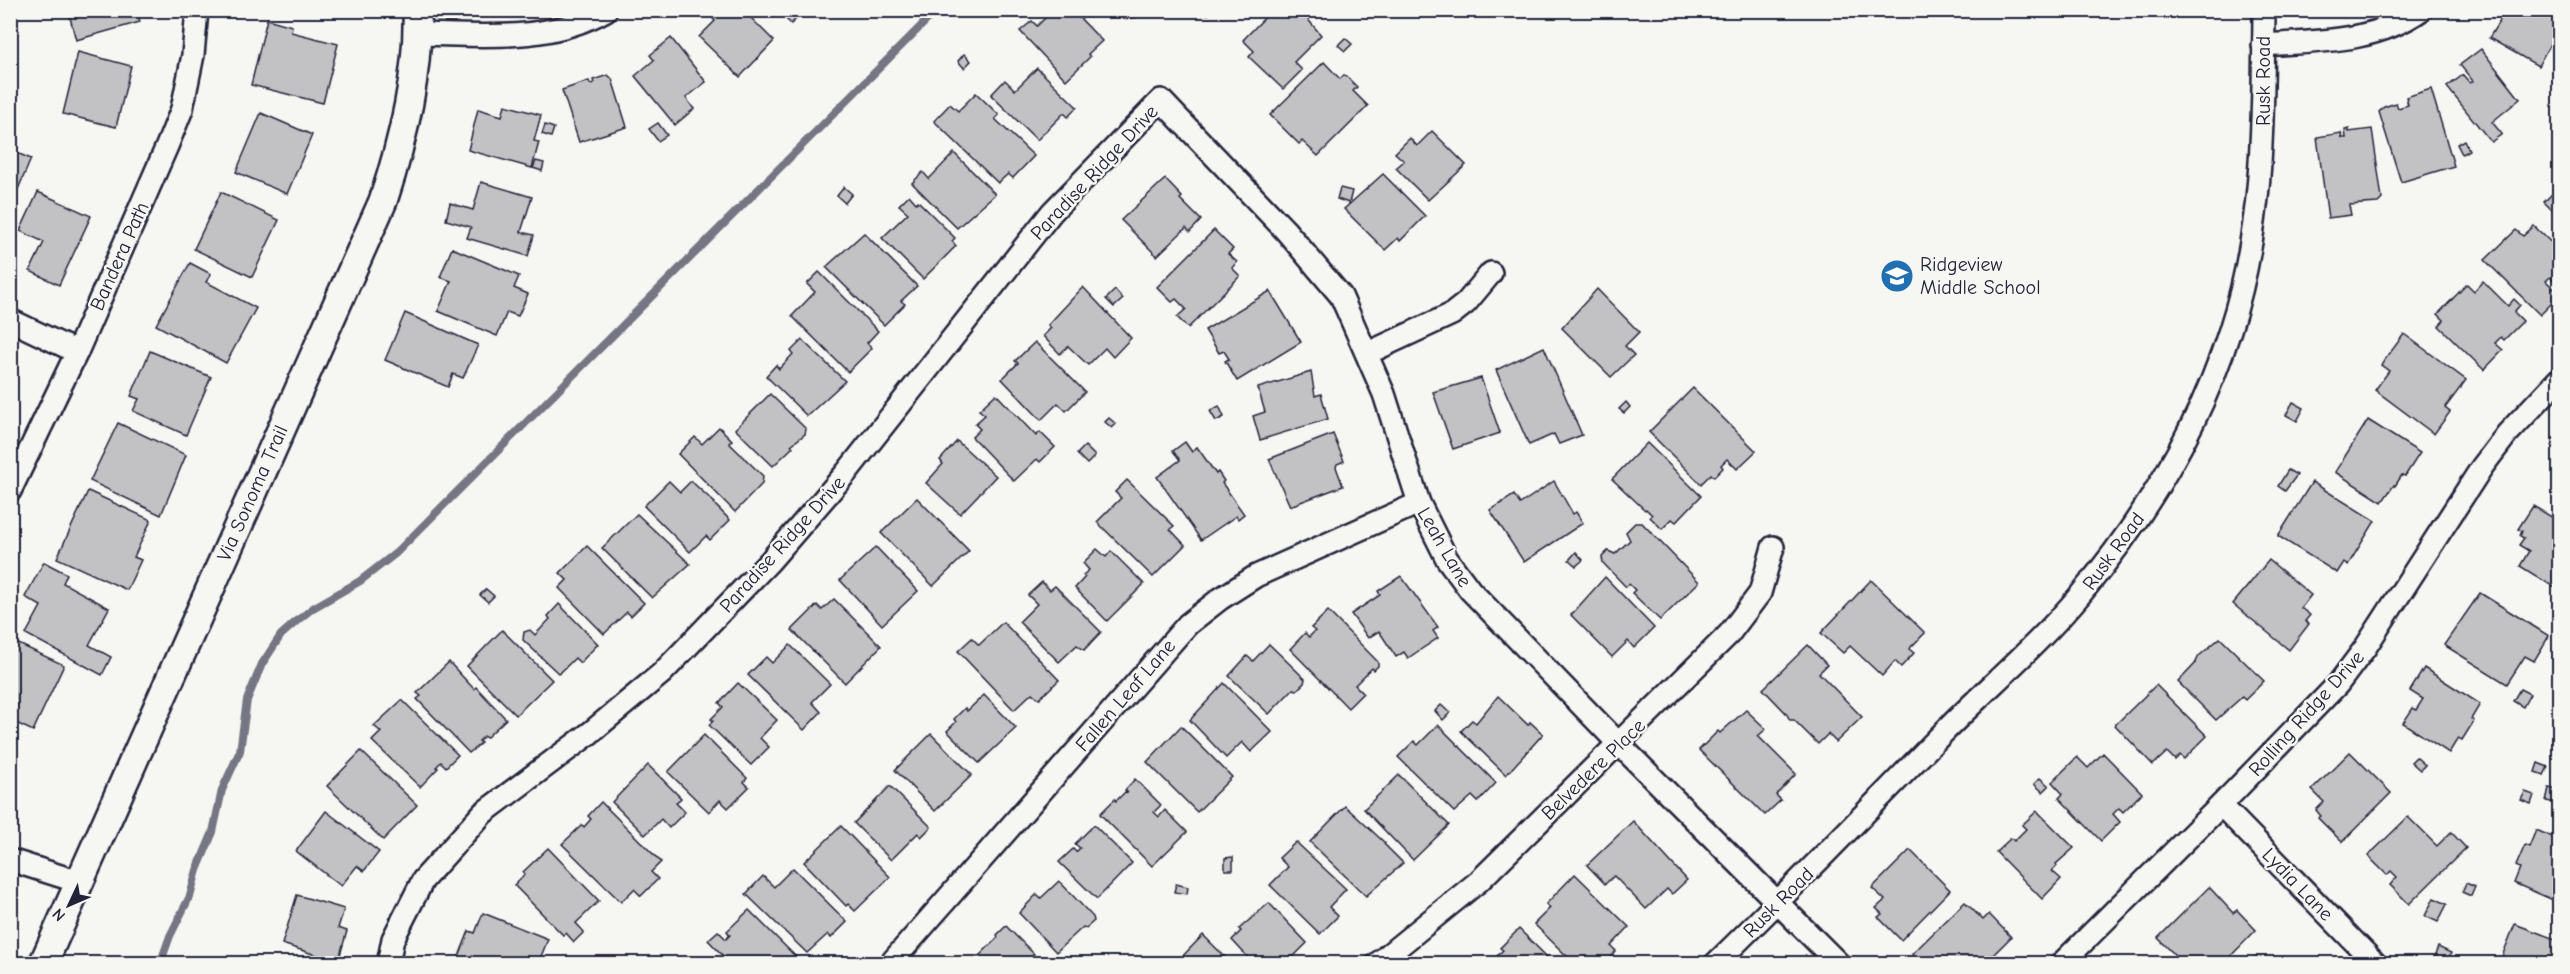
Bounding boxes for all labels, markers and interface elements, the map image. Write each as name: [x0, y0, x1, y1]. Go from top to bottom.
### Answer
street label: Rusk Road: [2252, 36, 2275, 126]
street label: Paradise Ridge Drive: [1026, 100, 1163, 245]
street label: Bandera Path: [85, 198, 154, 314]
place label: Ridgeview Middle School: [1920, 253, 2041, 299]
school or university icon: Ridgeview Middle School: [1879, 258, 1915, 294]
street label: Via Sonoma Trail: [212, 422, 293, 565]
street label: Paradise Ridge Drive: [715, 471, 850, 617]
street label: Leah Lane: [1412, 503, 1477, 591]
street label: Rusk Road: [2078, 508, 2149, 594]
street label: Fallen Leaf Lane: [1071, 635, 1180, 756]
street label: Rolling Ridge Drive: [2244, 646, 2369, 781]
street label: Belvedere Place: [1537, 714, 1650, 825]
street label: Lydia Lane: [2257, 843, 2338, 925]
street label: Rusk Road: [1738, 862, 1818, 942]
north arrow: [39, 875, 99, 935]
text: N: [49, 905, 69, 925]

